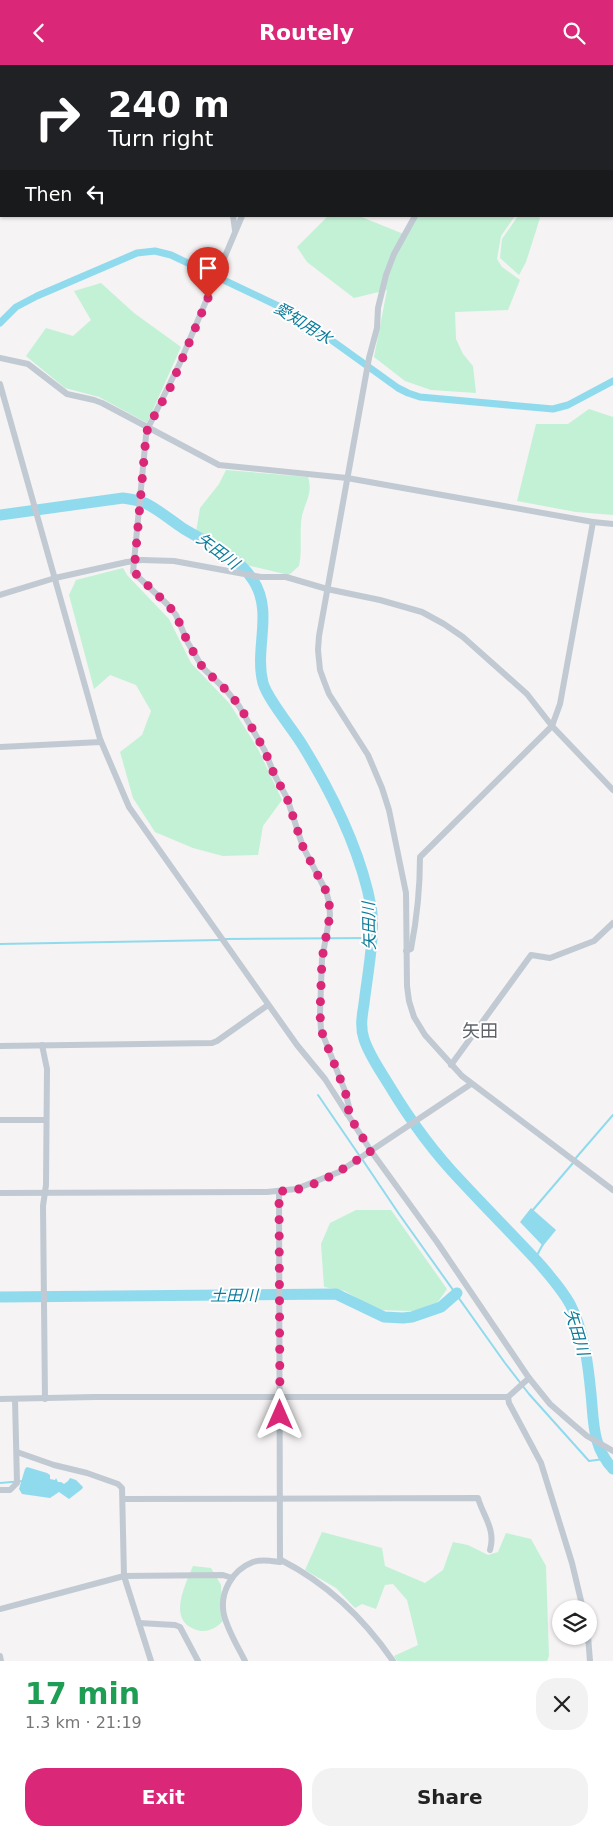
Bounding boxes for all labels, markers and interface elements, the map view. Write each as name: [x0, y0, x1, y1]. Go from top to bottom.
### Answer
icon: back: [25, 19, 53, 47]
icon: search: [560, 19, 588, 47]
text: Routely: [259, 20, 354, 45]
icon: right: [25, 85, 90, 150]
text: 240 m: [108, 85, 230, 125]
text: Turn right: [108, 126, 213, 151]
icon: left: [82, 180, 110, 208]
text: Then: [25, 183, 72, 205]
pin: [187, 247, 229, 298]
icon: arrive: [194, 254, 222, 282]
water label: 愛知用水: [271, 298, 337, 349]
water label: 矢田川: [193, 529, 244, 574]
water label: 矢田川: [359, 900, 379, 950]
district label: 矢田: [462, 1020, 498, 1041]
water label: 土田川: [210, 1286, 260, 1305]
water label: 矢田川: [561, 1306, 594, 1360]
position arrow: [253, 1388, 305, 1440]
map controls: [552, 1600, 597, 1645]
button: layers: [552, 1600, 597, 1645]
text: 17 min: [25, 1676, 140, 1711]
button: close: [536, 1678, 588, 1730]
text: 1.3 km · 21:19: [25, 1713, 142, 1732]
button: Exit: [25, 1768, 302, 1826]
button: Share: [312, 1768, 588, 1826]

